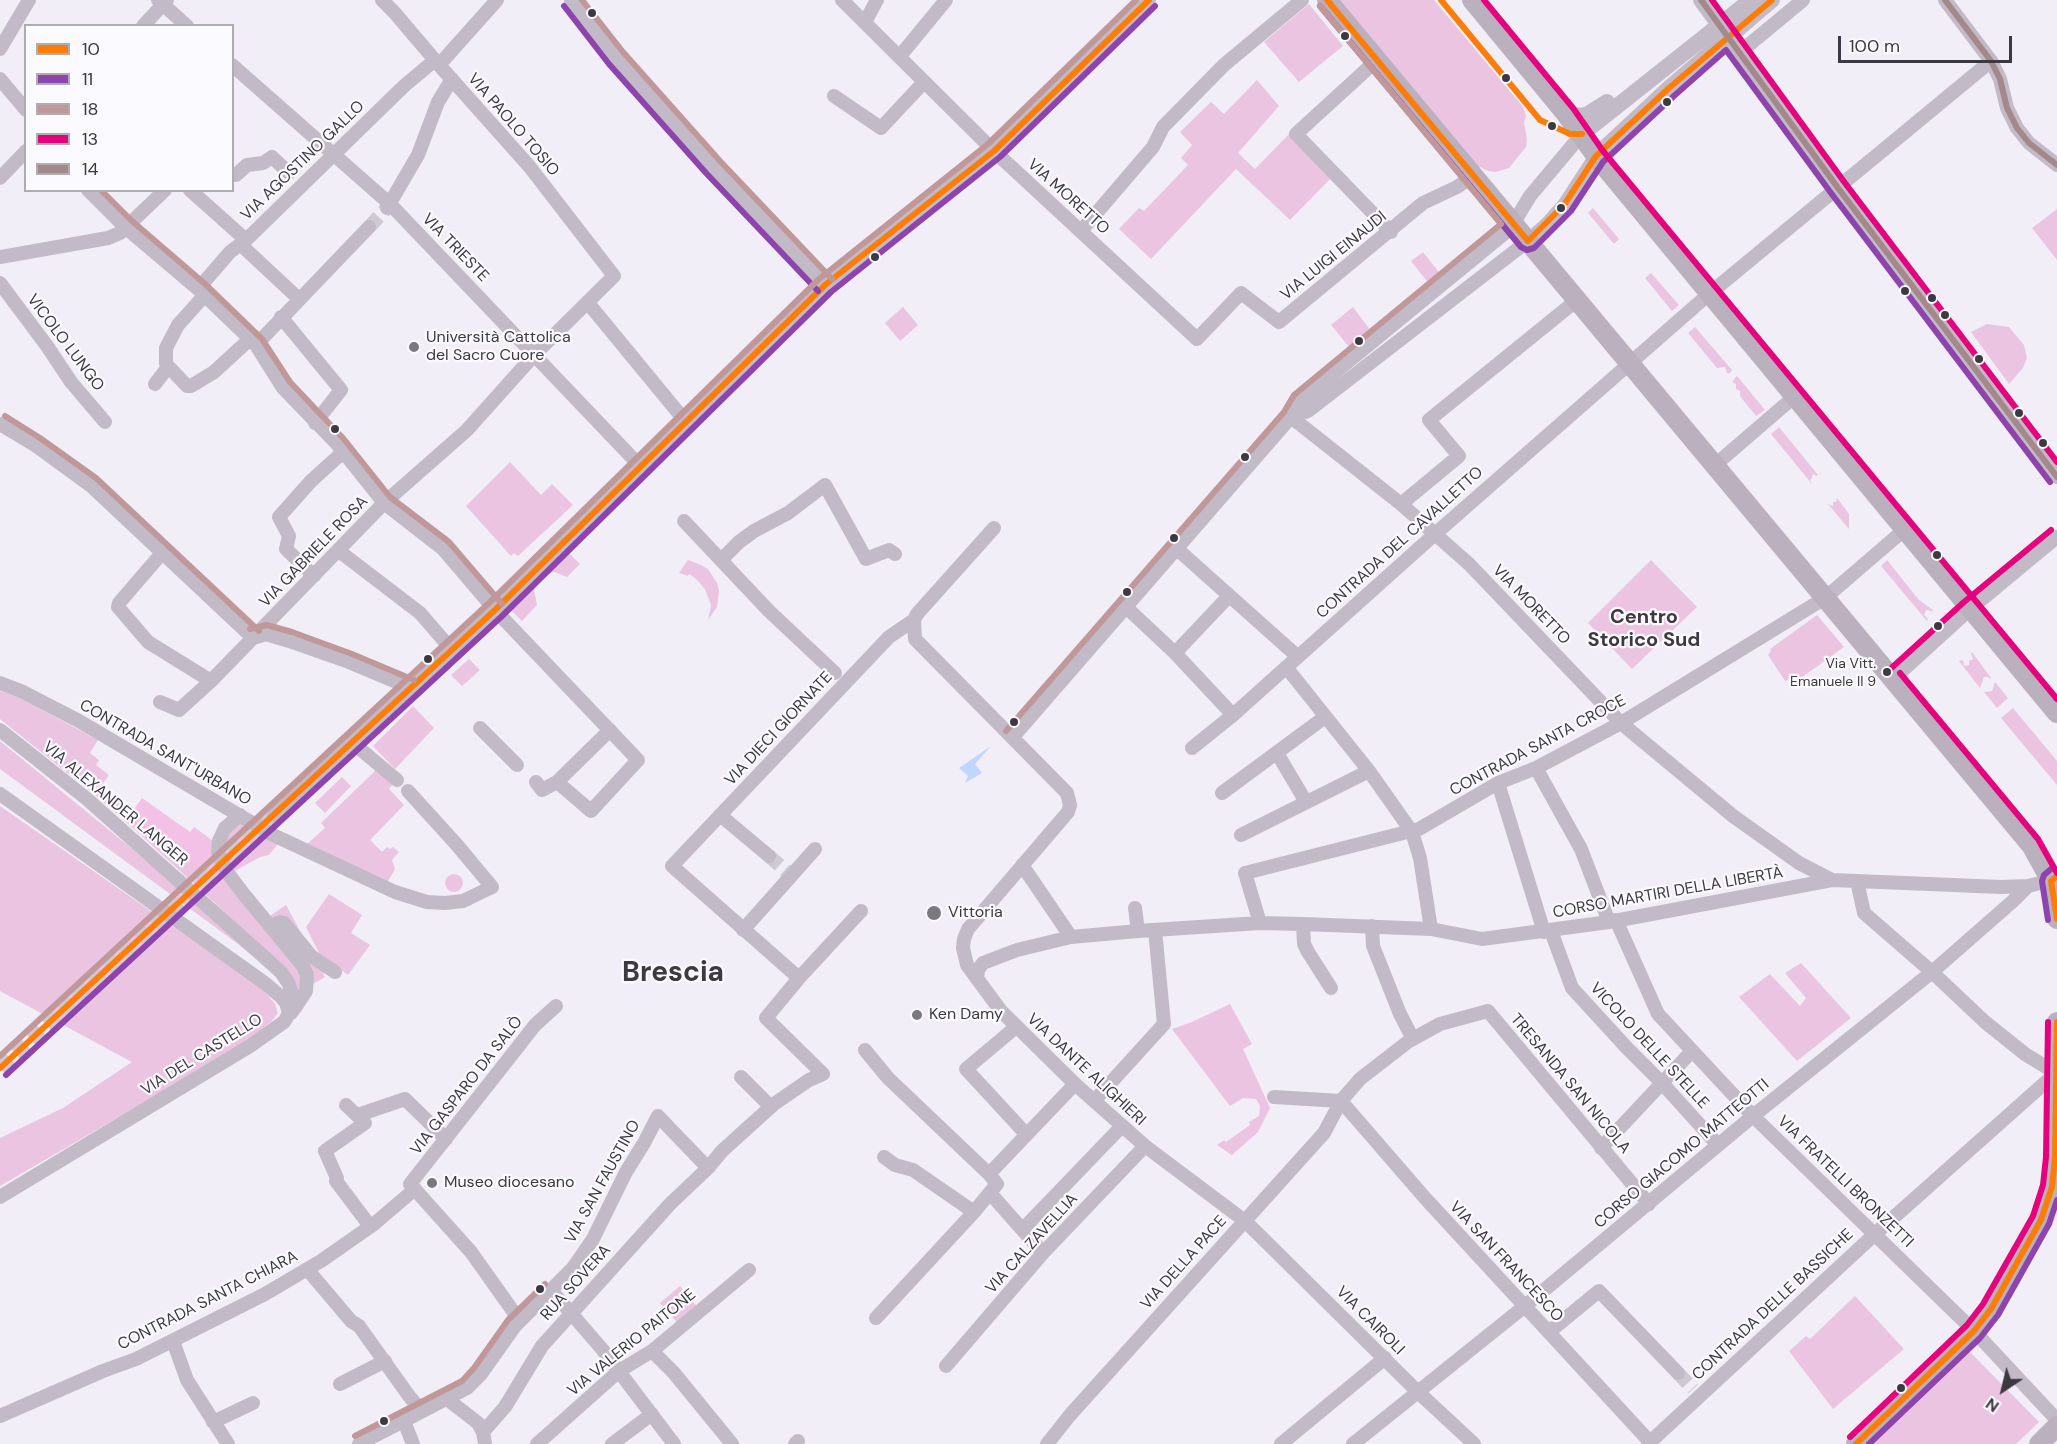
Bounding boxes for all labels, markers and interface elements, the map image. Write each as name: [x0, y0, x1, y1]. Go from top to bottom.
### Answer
unlabelled marker: [586, 7, 598, 19]
legend: [24, 24, 234, 192]
scale bar: [1841, 24, 2015, 62]
unlabelled marker: [1339, 30, 1351, 42]
text: 100 m: [1849, 34, 1900, 58]
text: 10: [82, 37, 100, 61]
text: 11: [82, 67, 93, 91]
street label: VIA PAOLO TOSIO: [463, 70, 563, 180]
unlabelled marker: [1500, 72, 1512, 84]
unlabelled marker: [1661, 96, 1673, 108]
text: 18: [82, 97, 99, 121]
street label: VIA AGOSTINO GALLO: [237, 97, 369, 225]
unlabelled marker: [1546, 120, 1558, 132]
text: 13: [82, 127, 98, 151]
street label: VIA MORETTO: [1023, 155, 1113, 239]
text: 14: [82, 157, 99, 181]
unlabelled marker: [1555, 202, 1567, 214]
street label: VIA LUIGI EINAUDI: [1277, 207, 1391, 305]
street label: VIA TRIESTE: [418, 210, 492, 286]
unlabelled marker: [869, 251, 881, 263]
unlabelled marker: [1899, 285, 1911, 297]
street label: VICOLO LUNGO: [22, 291, 108, 395]
unlabelled marker: [1926, 292, 1938, 304]
unlabelled marker: [1939, 309, 1951, 321]
place label: Università Cattolica del Sacro Cuore: [426, 328, 571, 366]
unlabelled marker: [1353, 335, 1365, 347]
marker: Università Cattolica del Sacro Cuore: [407, 340, 421, 354]
unlabelled marker: [1973, 353, 1985, 365]
unlabelled marker: [2013, 407, 2025, 419]
unlabelled marker: [329, 423, 341, 435]
unlabelled marker: [2037, 437, 2049, 449]
unlabelled marker: [1239, 451, 1251, 463]
street label: CONTRADA DEL CAVALLETTO: [1313, 463, 1487, 623]
street label: VIA GABRIELE ROSA: [256, 492, 372, 612]
unlabelled marker: [1168, 532, 1180, 544]
unlabelled marker: [1931, 549, 1943, 561]
street label: VIA MORETTO: [1488, 561, 1574, 649]
unlabelled marker: [1121, 586, 1133, 598]
district label: Centro Storico Sud: [1588, 606, 1700, 653]
unlabelled marker: [1932, 620, 1944, 632]
unlabelled marker: [422, 653, 434, 665]
place label: Via Vitt. Emanuele II 9: [1790, 656, 1876, 688]
marker: Via Vitt. Emanuele II 9: [1881, 666, 1893, 678]
street label: VIA DIECI GIORNATE: [721, 668, 837, 790]
street label: CONTRADA SANTA CROCE: [1447, 691, 1629, 801]
street label: CONTRADA SANT'URBANO: [76, 696, 254, 810]
unlabelled marker: [1008, 716, 1020, 728]
street label: VIA ALEXANDER LANGER: [39, 738, 191, 870]
street label: CORSO MARTIRI DELLA LIBERTÀ: [1551, 863, 1785, 923]
place label: Vittoria: [948, 903, 1003, 923]
marker: Vittoria: [925, 904, 943, 922]
district label: Brescia: [622, 957, 724, 991]
street label: VICOLO DELLE STELLE: [1586, 979, 1712, 1113]
place label: Ken Damy: [929, 1005, 1003, 1025]
marker: Ken Damy: [910, 1008, 924, 1022]
street label: VIA DEL CASTELLO: [138, 1010, 266, 1100]
street label: VIA DANTE ALIGHIERI: [1023, 1010, 1149, 1130]
street label: TRESANDA SAN NICOLA: [1506, 1010, 1634, 1158]
street label: VIA GASPARO DA SALÒ: [407, 1013, 527, 1159]
street label: CORSO GIACOMO MATTEOTTI: [1591, 1075, 1773, 1233]
street label: VIA FRATELLI BRONZETTI: [1773, 1112, 1917, 1252]
street label: VIA SAN FAUSTINO: [561, 1117, 645, 1247]
place label: Museo diocesano: [444, 1173, 574, 1193]
marker: Museo diocesano: [425, 1176, 439, 1190]
street label: VIA CALZAVELLIA: [982, 1190, 1082, 1298]
street label: VIA SAN FRANCESCO: [1445, 1198, 1567, 1326]
street label: VIA DELLA PACE: [1137, 1212, 1231, 1314]
street label: CONTRADA DELLE BASSICHE: [1689, 1225, 1857, 1385]
street label: RUA SOVERA: [537, 1241, 615, 1325]
street label: CONTRADA SANTA CHIARA: [115, 1247, 301, 1355]
unlabelled marker: [534, 1283, 546, 1295]
street label: VIA CAIROLI: [1332, 1283, 1408, 1359]
street label: VIA VALERIO PAITONE: [564, 1285, 700, 1401]
north arrow: [1973, 1360, 2033, 1420]
unlabelled marker: [1895, 1382, 1907, 1394]
text: N: [1982, 1393, 2003, 1417]
unlabelled marker: [378, 1415, 390, 1427]

